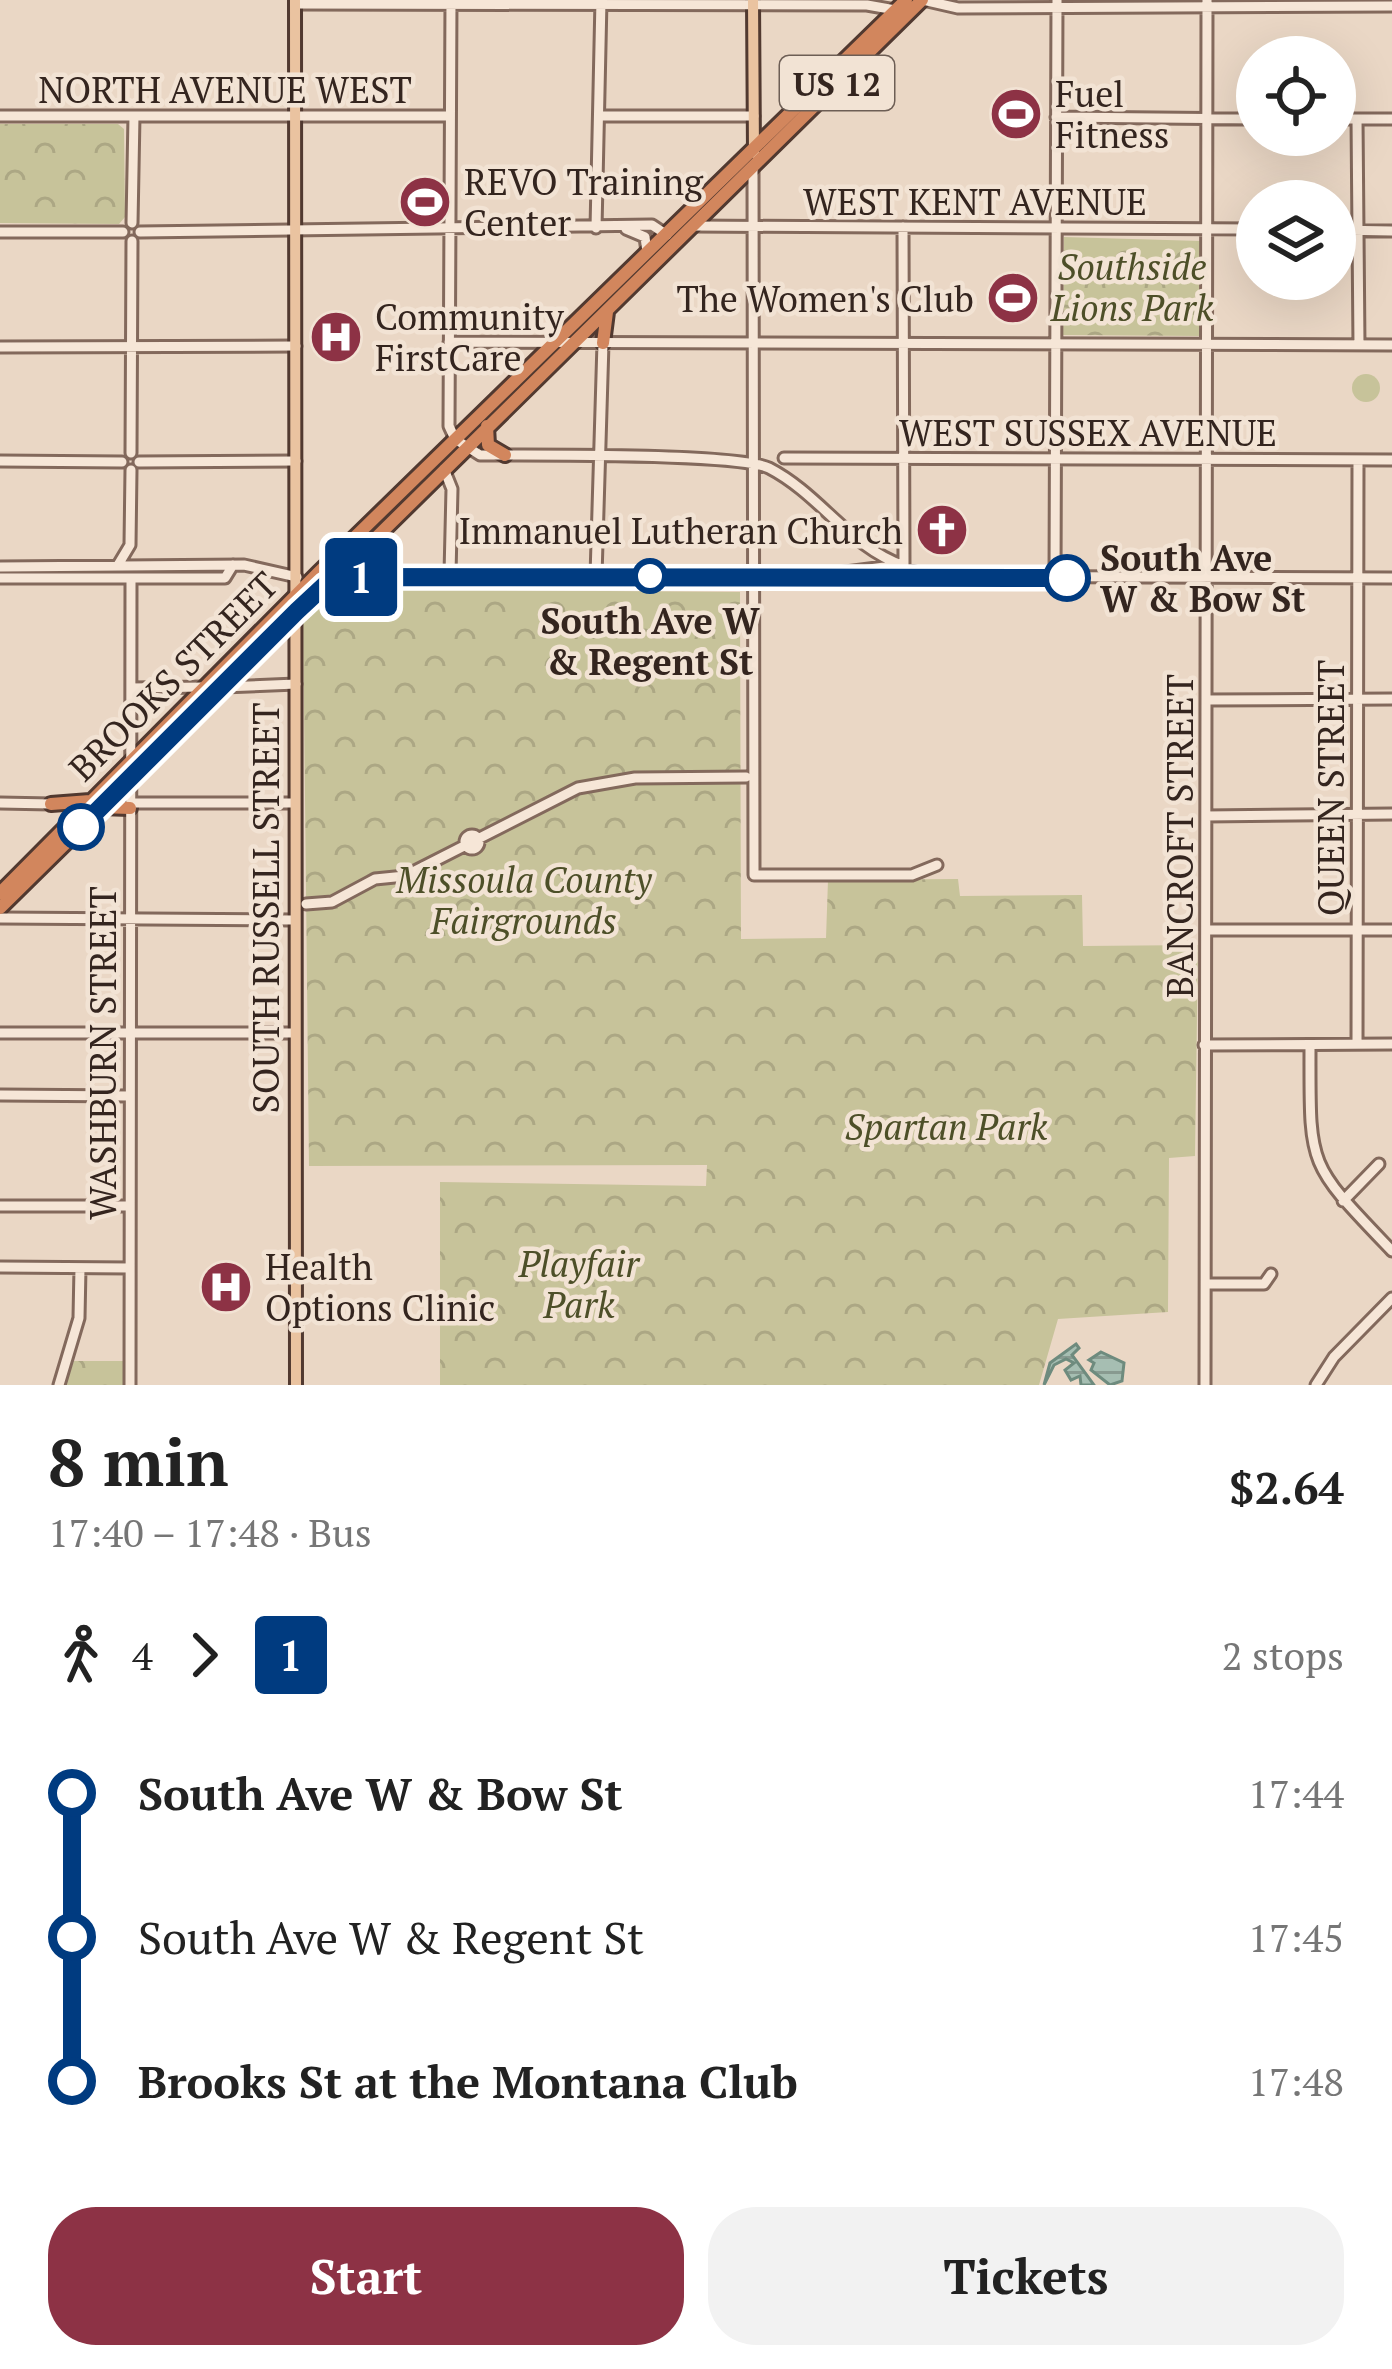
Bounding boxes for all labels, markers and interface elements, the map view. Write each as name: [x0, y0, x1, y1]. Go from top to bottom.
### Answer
map controls: [1236, 36, 1356, 300]
button: locate: [1236, 36, 1356, 156]
road number: US 12: [780, 56, 894, 110]
street label: NORTH AVENUE WEST: [38, 66, 412, 113]
place label: Fuel Fitness: [1055, 70, 1169, 158]
sports icon: Fuel Fitness: [988, 86, 1044, 142]
place label: REVO Training Center: [464, 158, 704, 246]
sports icon: REVO Training Center: [397, 174, 453, 230]
street label: WEST KENT AVENUE: [803, 178, 1147, 225]
button: layers: [1236, 180, 1356, 300]
park label: Southside Lions Park: [1050, 243, 1214, 331]
sports icon: The Women's Club: [985, 270, 1041, 326]
place label: The Women's Club: [676, 275, 974, 322]
place label: Community FirstCare: [375, 293, 565, 381]
hospital icon: Community FirstCare: [308, 309, 364, 365]
street label: WEST SUSSEX AVENUE: [899, 409, 1277, 456]
church icon: Immanuel Lutheran Church: [914, 502, 970, 558]
place label: Immanuel Lutheran Church: [458, 507, 903, 554]
place label: South Ave W & Bow St: [1100, 534, 1306, 622]
line badge: 1: [322, 538, 400, 616]
text: 1: [349, 549, 373, 605]
marker: South Ave W & Bow St: [1045, 556, 1089, 600]
marker: South Ave W & Regent St: [634, 560, 666, 592]
street label: BROOKS STREET: [58, 561, 288, 791]
place label: South Ave W & Regent St: [540, 597, 760, 685]
street label: QUEEN STREET: [1307, 660, 1354, 916]
street label: BANCROFT STREET: [1156, 674, 1203, 998]
street label: SOUTH RUSSELL STREET: [242, 702, 289, 1114]
unlabelled marker: [59, 805, 103, 849]
park label: Missoula County Fairgrounds: [395, 856, 653, 944]
street label: WASHBURN STREET: [79, 886, 126, 1220]
park label: Spartan Park: [845, 1103, 1048, 1150]
park label: Playfair Park: [518, 1240, 641, 1328]
place label: Health Options Clinic: [265, 1243, 495, 1331]
hospital icon: Health Options Clinic: [198, 1259, 254, 1315]
text: 8 min: [48, 1417, 229, 1505]
text: $2.64: [1229, 1457, 1344, 1517]
text: 17:40 – 17:48 · Bus: [48, 1506, 372, 1558]
icon: walk: [48, 1622, 114, 1688]
icon: forward: [171, 1622, 237, 1688]
text: 1: [279, 1627, 303, 1683]
text: 4: [132, 1629, 153, 1681]
text: 2 stops: [1222, 1629, 1344, 1681]
text: South Ave W & Bow St: [138, 1763, 623, 1823]
text: 17:44: [1248, 1767, 1344, 1819]
text: South Ave W & Regent St: [138, 1907, 644, 1967]
text: 17:45: [1248, 1911, 1344, 1963]
text: Brooks St at the Montana Club: [138, 2051, 798, 2111]
text: 17:48: [1248, 2055, 1344, 2107]
button: Start: [48, 2207, 684, 2345]
button: Tickets: [708, 2207, 1344, 2345]

